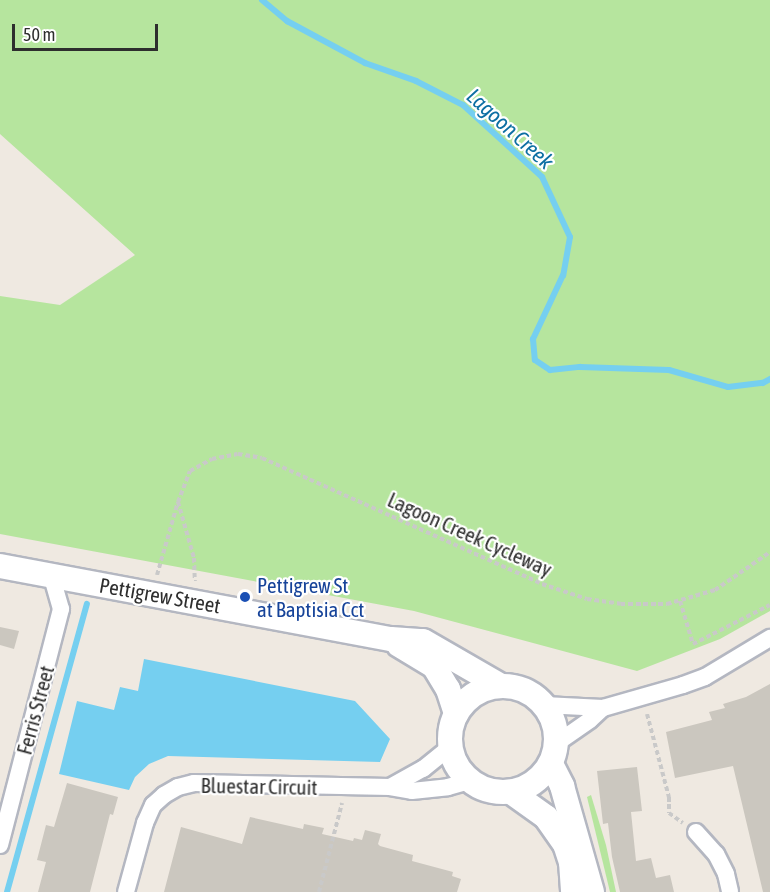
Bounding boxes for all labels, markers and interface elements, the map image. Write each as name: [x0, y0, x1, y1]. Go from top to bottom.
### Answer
scale bar: [15, 12, 160, 50]
text: 50 m: [23, 24, 55, 45]
water label: Lagoon Creek: [461, 83, 559, 175]
street label: Lagoon Creek Cycleway: [384, 486, 556, 582]
street label: Pettigrew Street: [97, 572, 223, 618]
place label: Pettigrew St at Baptisia Cct: [257, 572, 364, 622]
marker: Pettigrew St at Baptisia Cct: [238, 590, 252, 604]
street label: Ferris Street: [11, 663, 59, 757]
street label: Bluestar Circuit: [200, 772, 318, 800]

